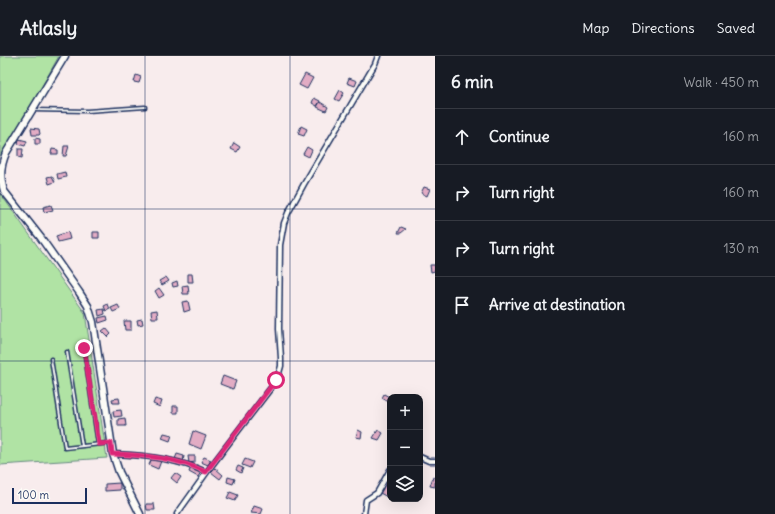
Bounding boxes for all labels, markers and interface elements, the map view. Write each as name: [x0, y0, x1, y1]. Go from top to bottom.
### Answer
text: Atlasly: [20, 16, 77, 40]
text: Map: [582, 19, 609, 37]
text: Directions: [631, 19, 695, 37]
text: Saved: [717, 19, 755, 37]
text: 6 min: [451, 71, 493, 93]
text: Walk · 450 m: [684, 74, 759, 91]
icon: ahead: [451, 126, 473, 148]
text: Continue: [489, 127, 550, 146]
text: 160 m: [723, 128, 759, 145]
icon: right: [451, 182, 473, 204]
text: Turn right: [489, 183, 554, 202]
text: 160 m: [723, 184, 759, 201]
icon: right: [451, 238, 473, 260]
text: Turn right: [489, 239, 554, 258]
text: 130 m: [723, 240, 759, 257]
icon: arrive: [451, 294, 473, 316]
text: Arrive at destination: [489, 295, 625, 314]
route end: [75, 339, 93, 357]
route start: [267, 371, 285, 389]
map controls: [387, 394, 423, 502]
button: +: [387, 394, 423, 430]
button: −: [387, 430, 423, 466]
button: layers: [387, 466, 423, 502]
scale bar: [12, 486, 87, 505]
text: 100 m: [18, 488, 49, 502]

